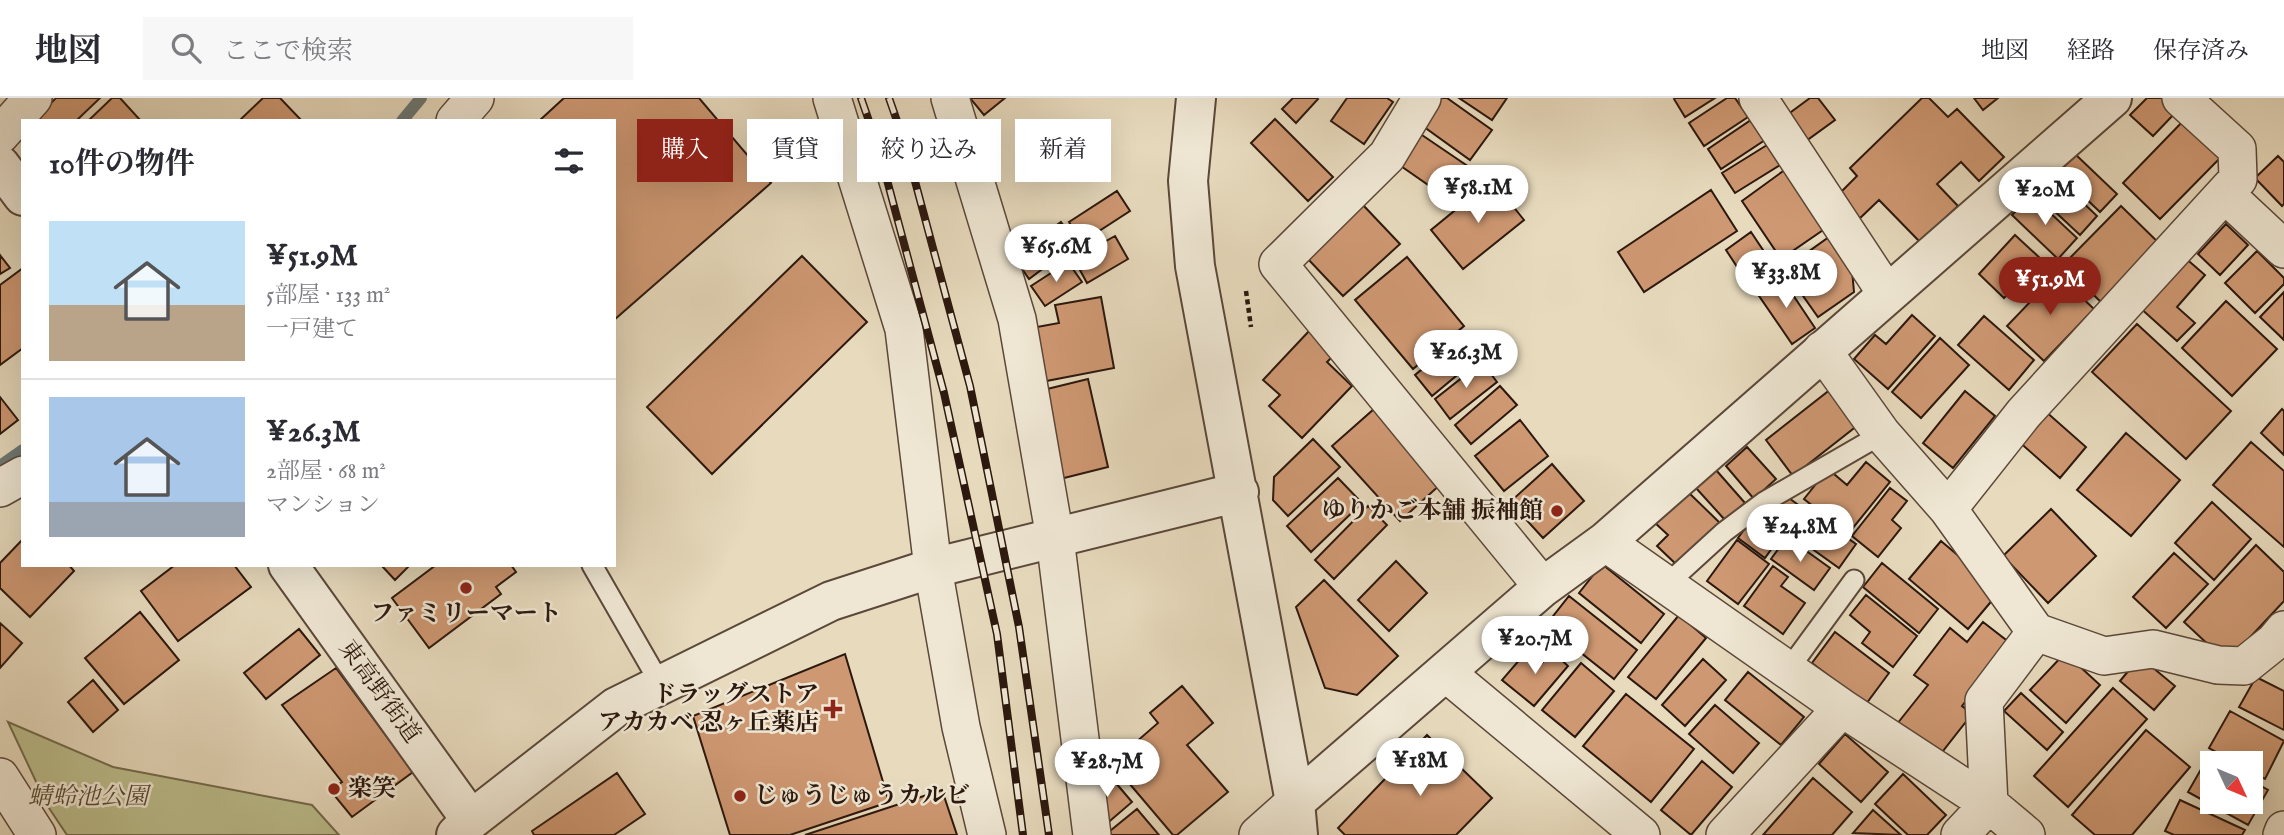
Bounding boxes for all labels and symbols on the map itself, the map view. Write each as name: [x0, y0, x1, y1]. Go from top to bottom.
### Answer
pin: ¥58.1M: [1421, 166, 1535, 225]
pin: ¥20M: [2004, 167, 2086, 227]
pin: ¥65.6M: [999, 225, 1113, 284]
pin: ¥33.8M: [1729, 250, 1843, 310]
pin: ¥51.9M: [1993, 258, 2107, 317]
pin: ¥26.3M: [1409, 330, 1523, 390]
place label: ゆりかご本舗 振袖館: [1322, 496, 1543, 527]
marker: ゆりかご本舗 振袖館: [1549, 503, 1565, 519]
pin: ¥24.8M: [1743, 504, 1857, 564]
marker: ファミリーマート: [458, 580, 474, 596]
place label: ファミリーマート: [370, 599, 562, 630]
pin: ¥20.7M: [1478, 616, 1592, 676]
street label: 東高野街道: [331, 634, 427, 750]
place label: ドラッグストア アカカベ 忍ヶ丘薬店: [598, 680, 819, 739]
marker: ドラッグストア アカカベ 忍ヶ丘薬店: [825, 701, 841, 717]
pin: ¥18M: [1379, 738, 1461, 798]
pin: ¥28.7M: [1050, 740, 1164, 799]
north arrow: [2200, 751, 2263, 814]
place label: 楽笑: [348, 774, 396, 805]
marker: 楽笑: [326, 781, 342, 797]
place label: じゅうじゅうカルビ: [754, 781, 970, 812]
park label: 蜻蛉池公園: [28, 782, 152, 813]
marker: じゅうじゅうカルビ: [732, 788, 748, 804]

